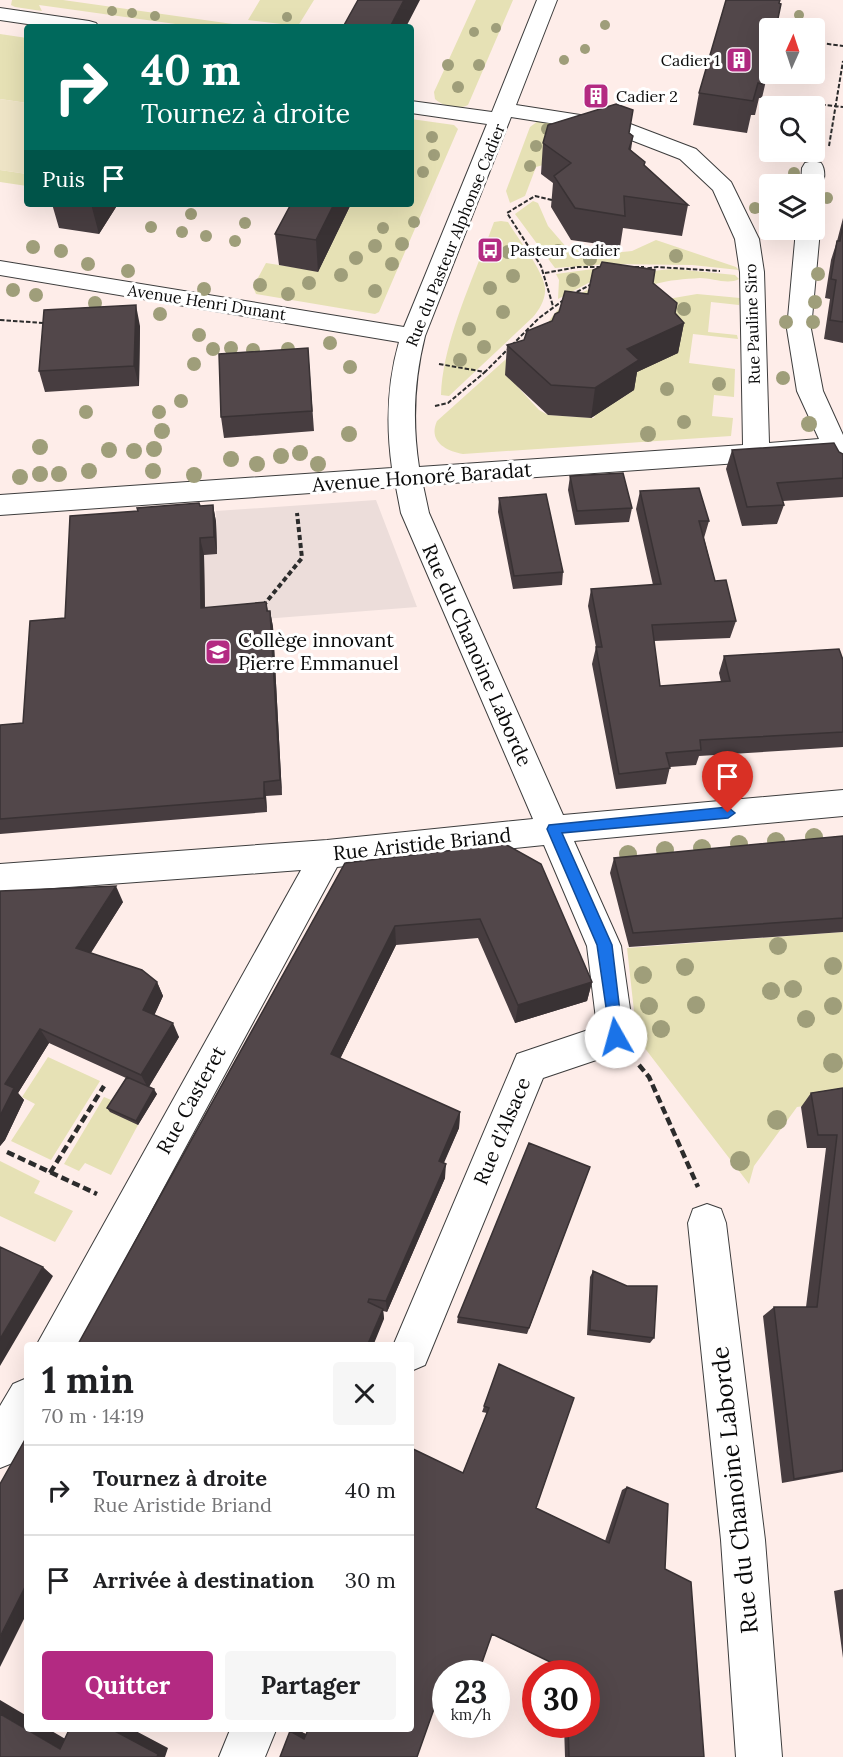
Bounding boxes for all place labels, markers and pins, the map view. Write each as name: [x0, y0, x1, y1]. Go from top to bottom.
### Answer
building icon: Cadier 1: [724, 45, 754, 75]
place label: Cadier 1: [661, 50, 720, 70]
building icon: Cadier 2: [581, 81, 611, 111]
place label: Cadier 2: [616, 86, 678, 106]
bus stop icon: Pasteur Cadier: [475, 235, 505, 265]
place label: Pasteur Cadier: [510, 240, 620, 260]
place label: Collège innovant Pierre Emmanuel: [238, 627, 399, 675]
school or university icon: Collège innovant Pierre Emmanuel: [203, 637, 233, 667]
pin: [702, 751, 753, 813]

